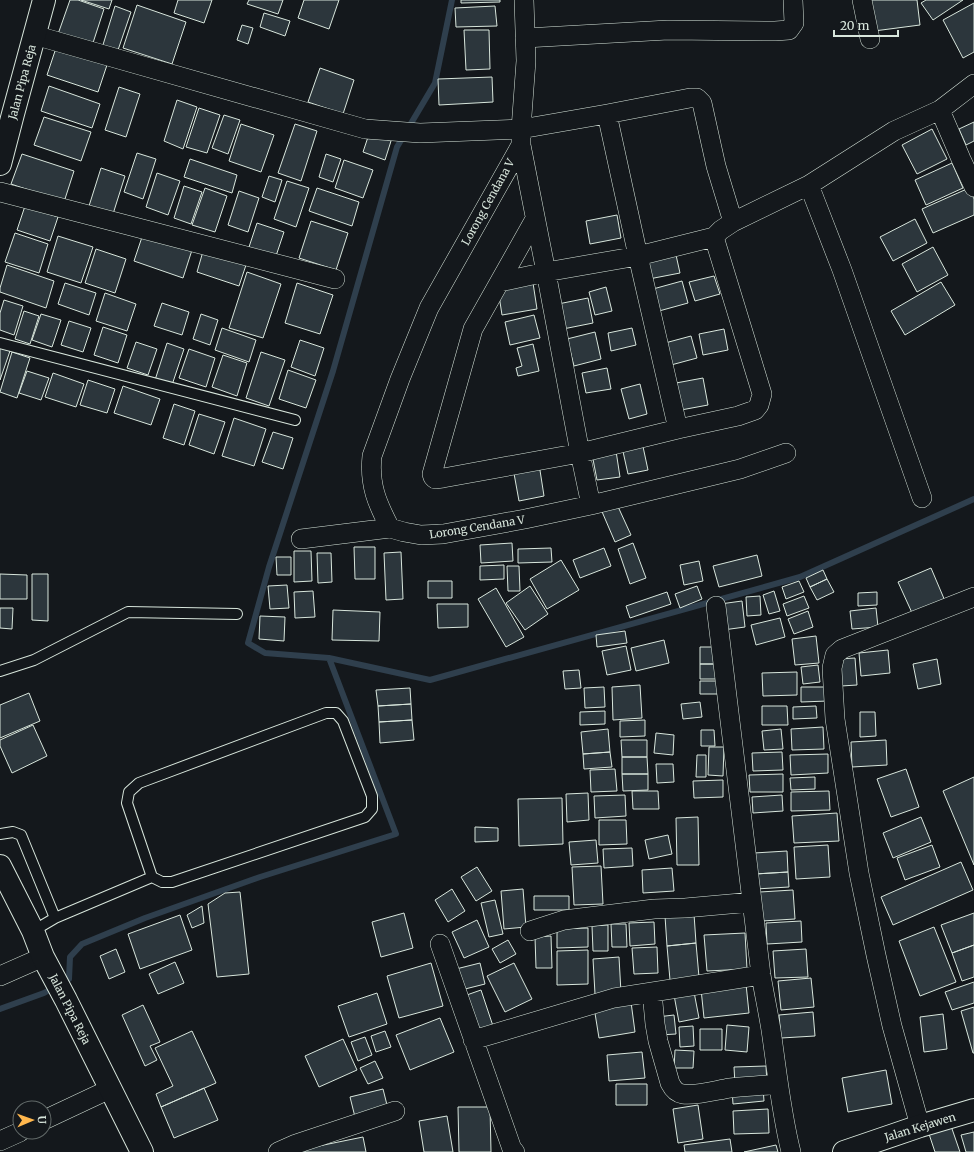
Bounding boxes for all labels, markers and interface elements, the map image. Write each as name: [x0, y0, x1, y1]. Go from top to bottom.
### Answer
scale bar: [834, 12, 898, 38]
text: 20 m: [840, 18, 869, 33]
street label: Jalan Pipa Reja: [5, 43, 39, 122]
street label: Lorong Cendana V: [458, 156, 518, 248]
street label: Lorong Cendana V: [428, 512, 526, 541]
street label: Jalan Pipa Reja: [46, 971, 94, 1047]
north arrow: [12, 1100, 52, 1140]
street label: Jalan Kejawen: [882, 1109, 958, 1145]
text: U: [35, 1115, 49, 1125]

